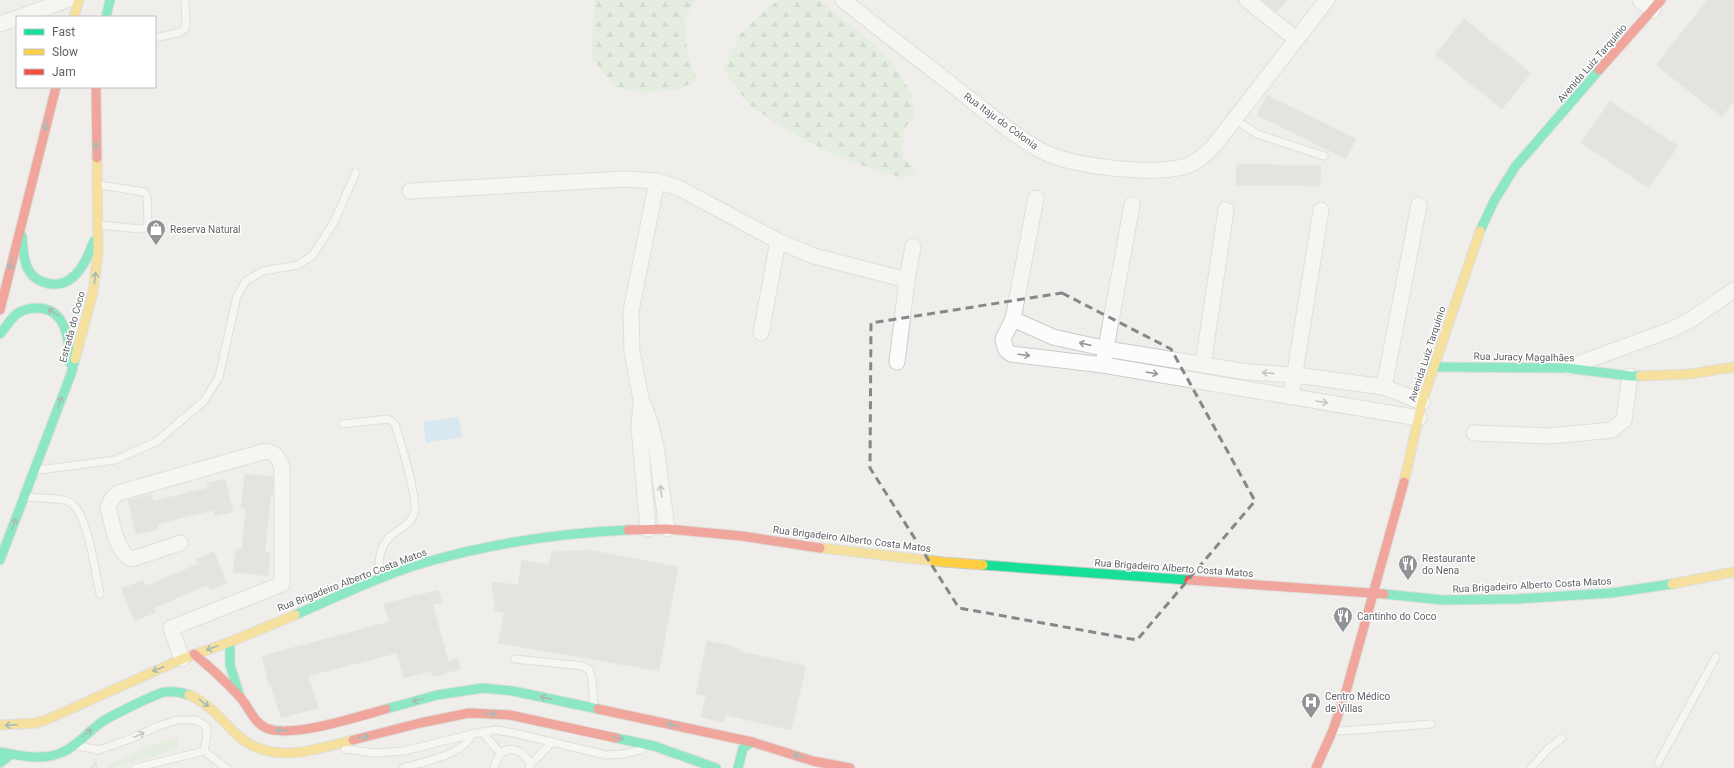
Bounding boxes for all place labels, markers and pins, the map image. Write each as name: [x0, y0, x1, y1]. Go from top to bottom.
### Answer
shop icon: Reserva Natural: [145, 218, 167, 246]
place label: Reserva Natural: [170, 224, 241, 235]
restaurant icon: Restaurante do Nena: [1397, 553, 1419, 581]
place label: Restaurante do Nena: [1422, 553, 1476, 576]
restaurant icon: Cantinho do Coco: [1332, 605, 1354, 633]
place label: Cantinho do Coco: [1357, 611, 1437, 622]
hospital icon: Centro Médico de Villas: [1300, 691, 1322, 719]
place label: Centro Médico de Villas: [1325, 691, 1390, 714]

